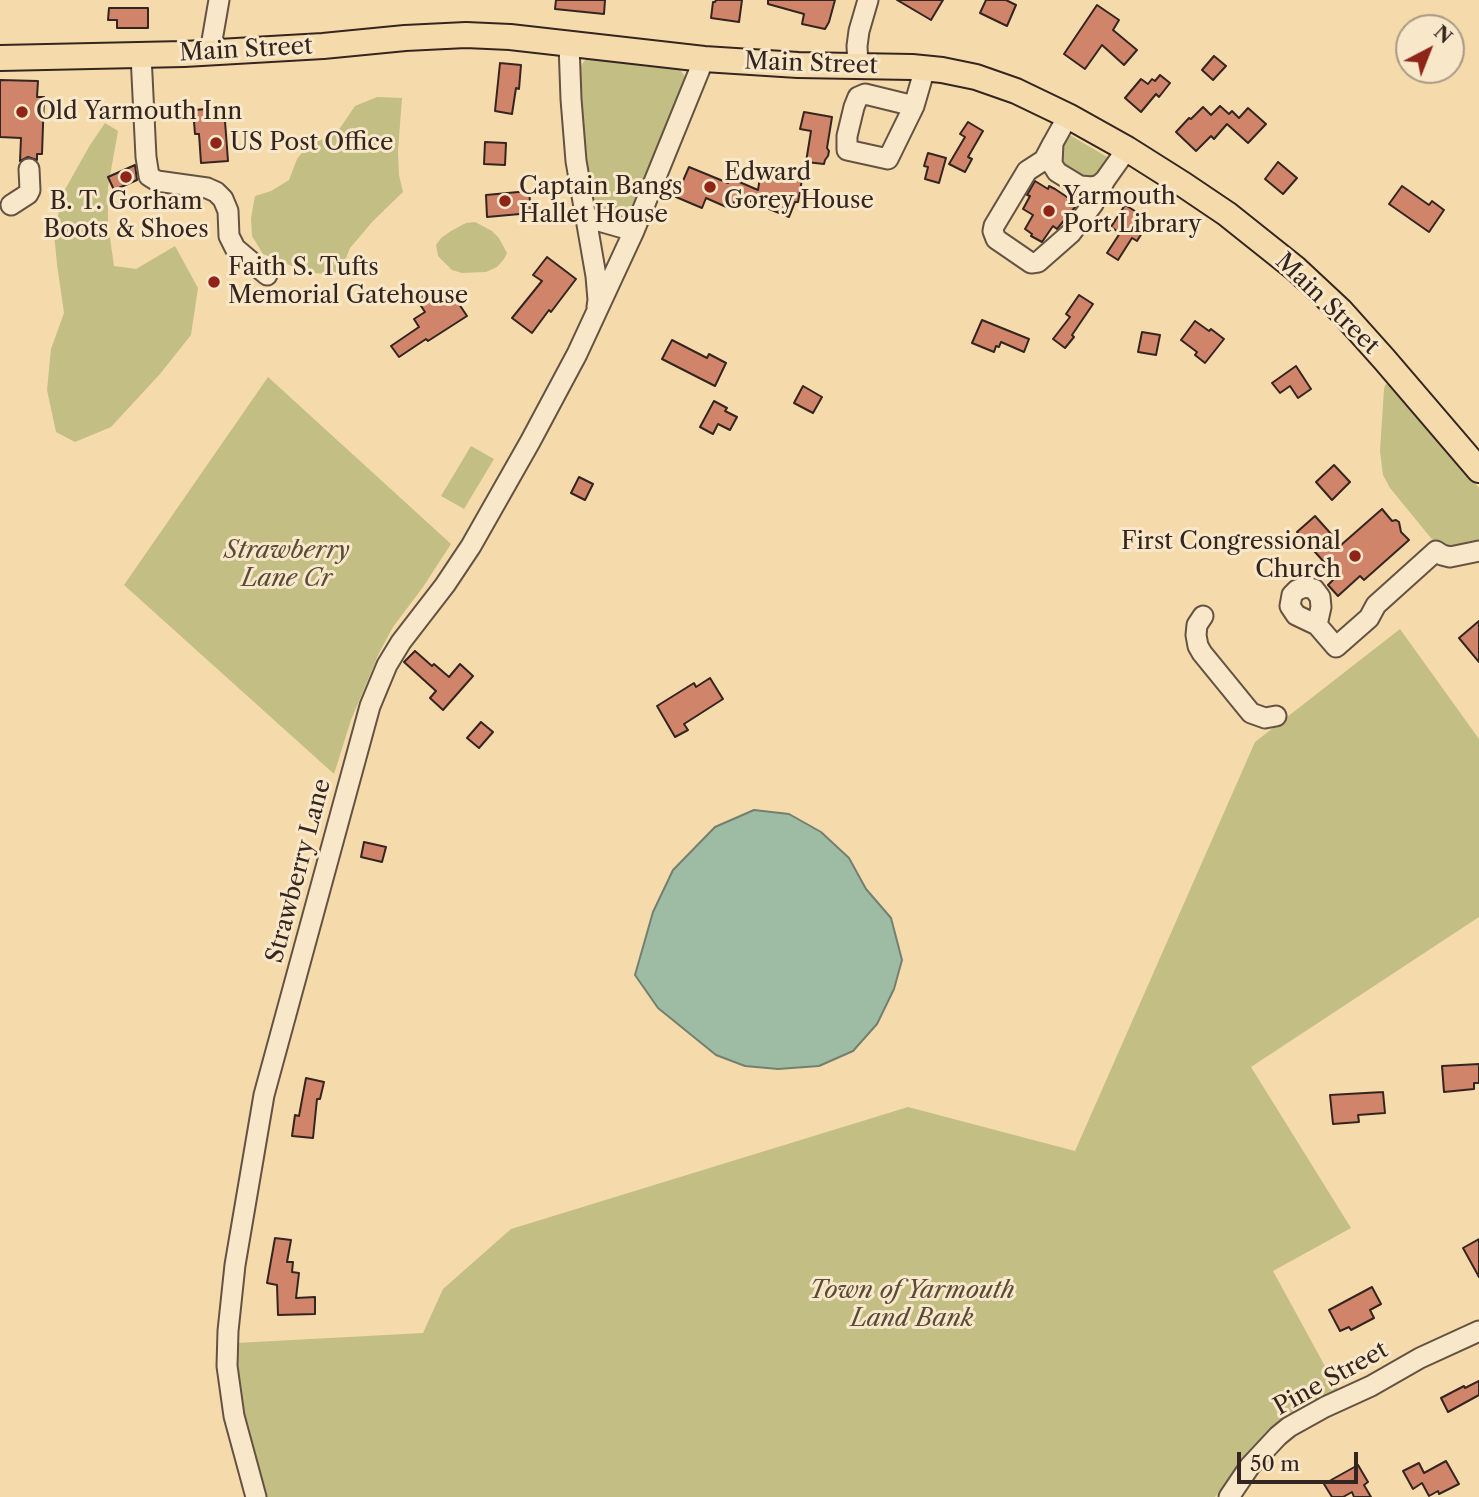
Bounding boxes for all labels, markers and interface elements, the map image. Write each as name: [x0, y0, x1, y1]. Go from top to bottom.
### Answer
north arrow: [1395, 14, 1465, 84]
text: N: [1429, 20, 1457, 49]
street label: Main Street: [179, 32, 313, 68]
street label: Main Street: [744, 47, 878, 81]
place label: Old Yarmouth Inn: [36, 98, 242, 126]
marker: Old Yarmouth Inn: [14, 104, 30, 120]
place label: US Post Office: [230, 129, 393, 157]
marker: US Post Office: [208, 135, 224, 151]
place label: Edward Gorey House: [724, 159, 874, 215]
marker: B. T. Gorham Boots & Shoes: [118, 169, 134, 185]
place label: Captain Bangs Hallet House: [519, 173, 682, 229]
marker: Edward Gorey House: [702, 179, 718, 195]
place label: Yarmouth Port Library: [1063, 183, 1202, 239]
place label: B. T. Gorham Boots & Shoes: [43, 188, 209, 244]
marker: Captain Bangs Hallet House: [497, 193, 513, 209]
marker: Yarmouth Port Library: [1041, 203, 1057, 219]
street label: Main Street: [1269, 247, 1385, 361]
place label: Faith S. Tufts Memorial Gatehouse: [228, 254, 468, 310]
marker: Faith S. Tufts Memorial Gatehouse: [206, 274, 222, 290]
place label: First Congressional Church: [1121, 528, 1341, 584]
park label: Strawberry Lane Cr: [224, 537, 350, 593]
marker: First Congressional Church: [1347, 548, 1363, 564]
street label: Strawberry Lane: [261, 776, 337, 966]
park label: Town of Yarmouth Land Bank: [809, 1277, 1015, 1333]
street label: Pine Street: [1269, 1336, 1393, 1422]
scale bar: [1241, 1438, 1362, 1482]
text: 50 m: [1250, 1451, 1300, 1476]

